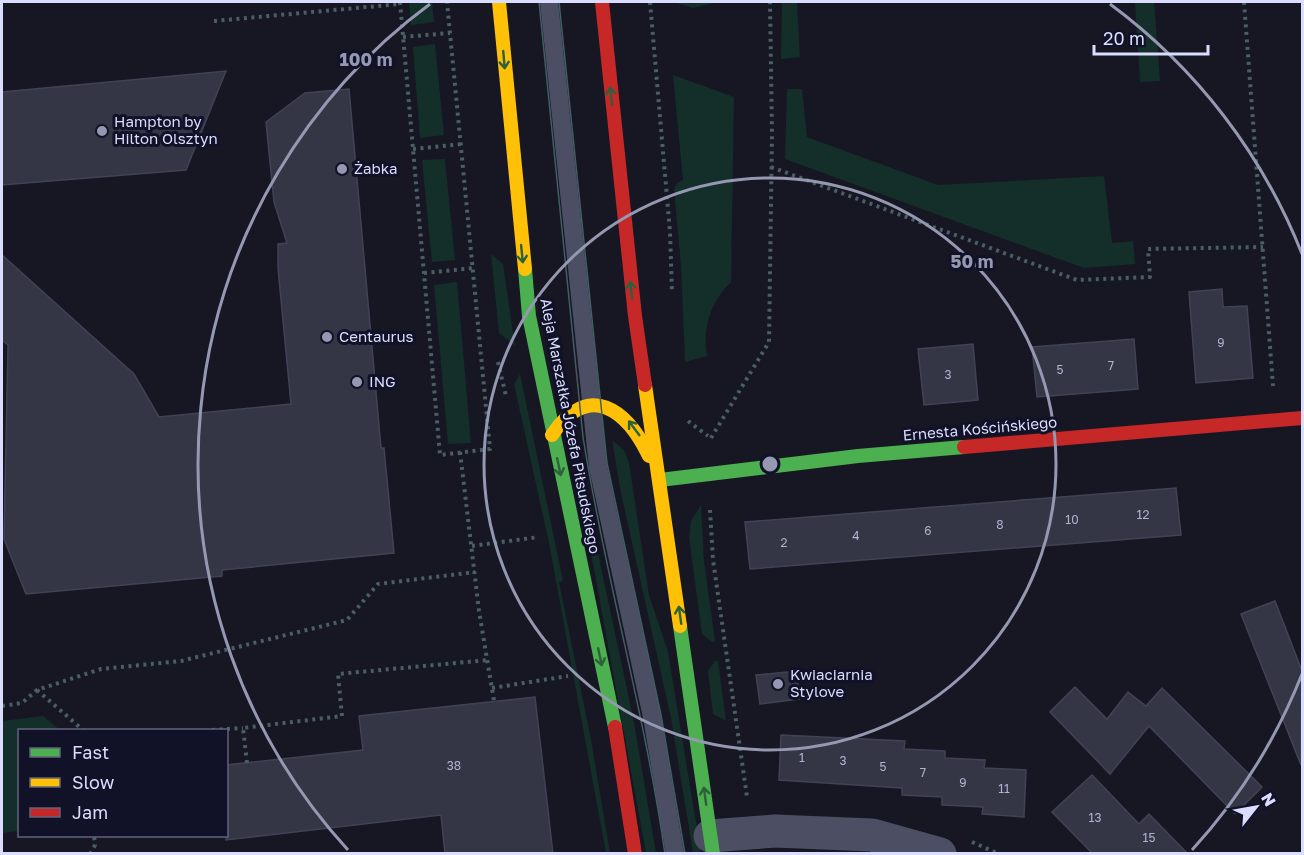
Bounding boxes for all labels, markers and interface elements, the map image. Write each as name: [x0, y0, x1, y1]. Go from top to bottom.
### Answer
scale bar: [1094, 18, 1208, 56]
text: 20 m: [1103, 27, 1145, 49]
text: 100 m: [340, 48, 392, 70]
one-way arrow: [499, 49, 510, 69]
one-way arrow: [605, 87, 616, 107]
place label: Hampton by Hilton Olsztyn: [114, 112, 218, 147]
marker: Hampton by Hilton Olsztyn: [95, 124, 109, 138]
place label: Żabka: [354, 159, 398, 177]
marker: Żabka: [335, 162, 349, 176]
one-way arrow: [517, 243, 528, 263]
text: 50 m: [951, 250, 993, 272]
one-way arrow: [626, 281, 637, 301]
street label: Aleja Marszałka Józefa Piłsudskiego: [537, 297, 605, 555]
place label: Centaurus: [339, 327, 413, 345]
marker: Centaurus: [320, 330, 334, 344]
house number: 9: [1217, 335, 1225, 350]
house number: 7: [1108, 358, 1114, 373]
house number: 5: [1057, 362, 1064, 377]
house number: 3: [944, 367, 952, 382]
place label: ING: [369, 372, 396, 390]
marker: ING: [350, 375, 364, 389]
street label: Ernesta Kościńskiego: [902, 412, 1058, 444]
one-way arrow: [627, 420, 640, 436]
centre of rings: [760, 454, 780, 474]
one-way arrow: [554, 456, 565, 476]
house number: 12: [1137, 507, 1149, 522]
house number: 10: [1065, 512, 1079, 527]
house number: 8: [996, 517, 1004, 532]
house number: 6: [924, 523, 932, 538]
house number: 4: [852, 528, 860, 543]
house number: 2: [781, 535, 788, 550]
one-way arrow: [674, 605, 685, 625]
one-way arrow: [595, 647, 607, 666]
place label: Kwiaciarnia Stylove: [790, 665, 873, 700]
marker: Kwiaciarnia Stylove: [771, 677, 785, 691]
legend: [18, 729, 228, 837]
text: Fast: [72, 741, 109, 763]
house number: 1: [799, 750, 805, 765]
house number: 3: [839, 753, 847, 768]
house number: 38: [447, 758, 461, 773]
house number: 5: [880, 759, 887, 774]
house number: 7: [920, 765, 926, 780]
text: Slow: [72, 771, 115, 793]
house number: 9: [959, 775, 967, 790]
north arrow: [1226, 777, 1286, 837]
house number: 11: [998, 781, 1010, 796]
one-way arrow: [699, 786, 710, 806]
text: N: [1257, 789, 1281, 810]
text: Jam: [72, 801, 108, 823]
house number: 13: [1089, 810, 1101, 825]
house number: 15: [1143, 830, 1155, 845]

